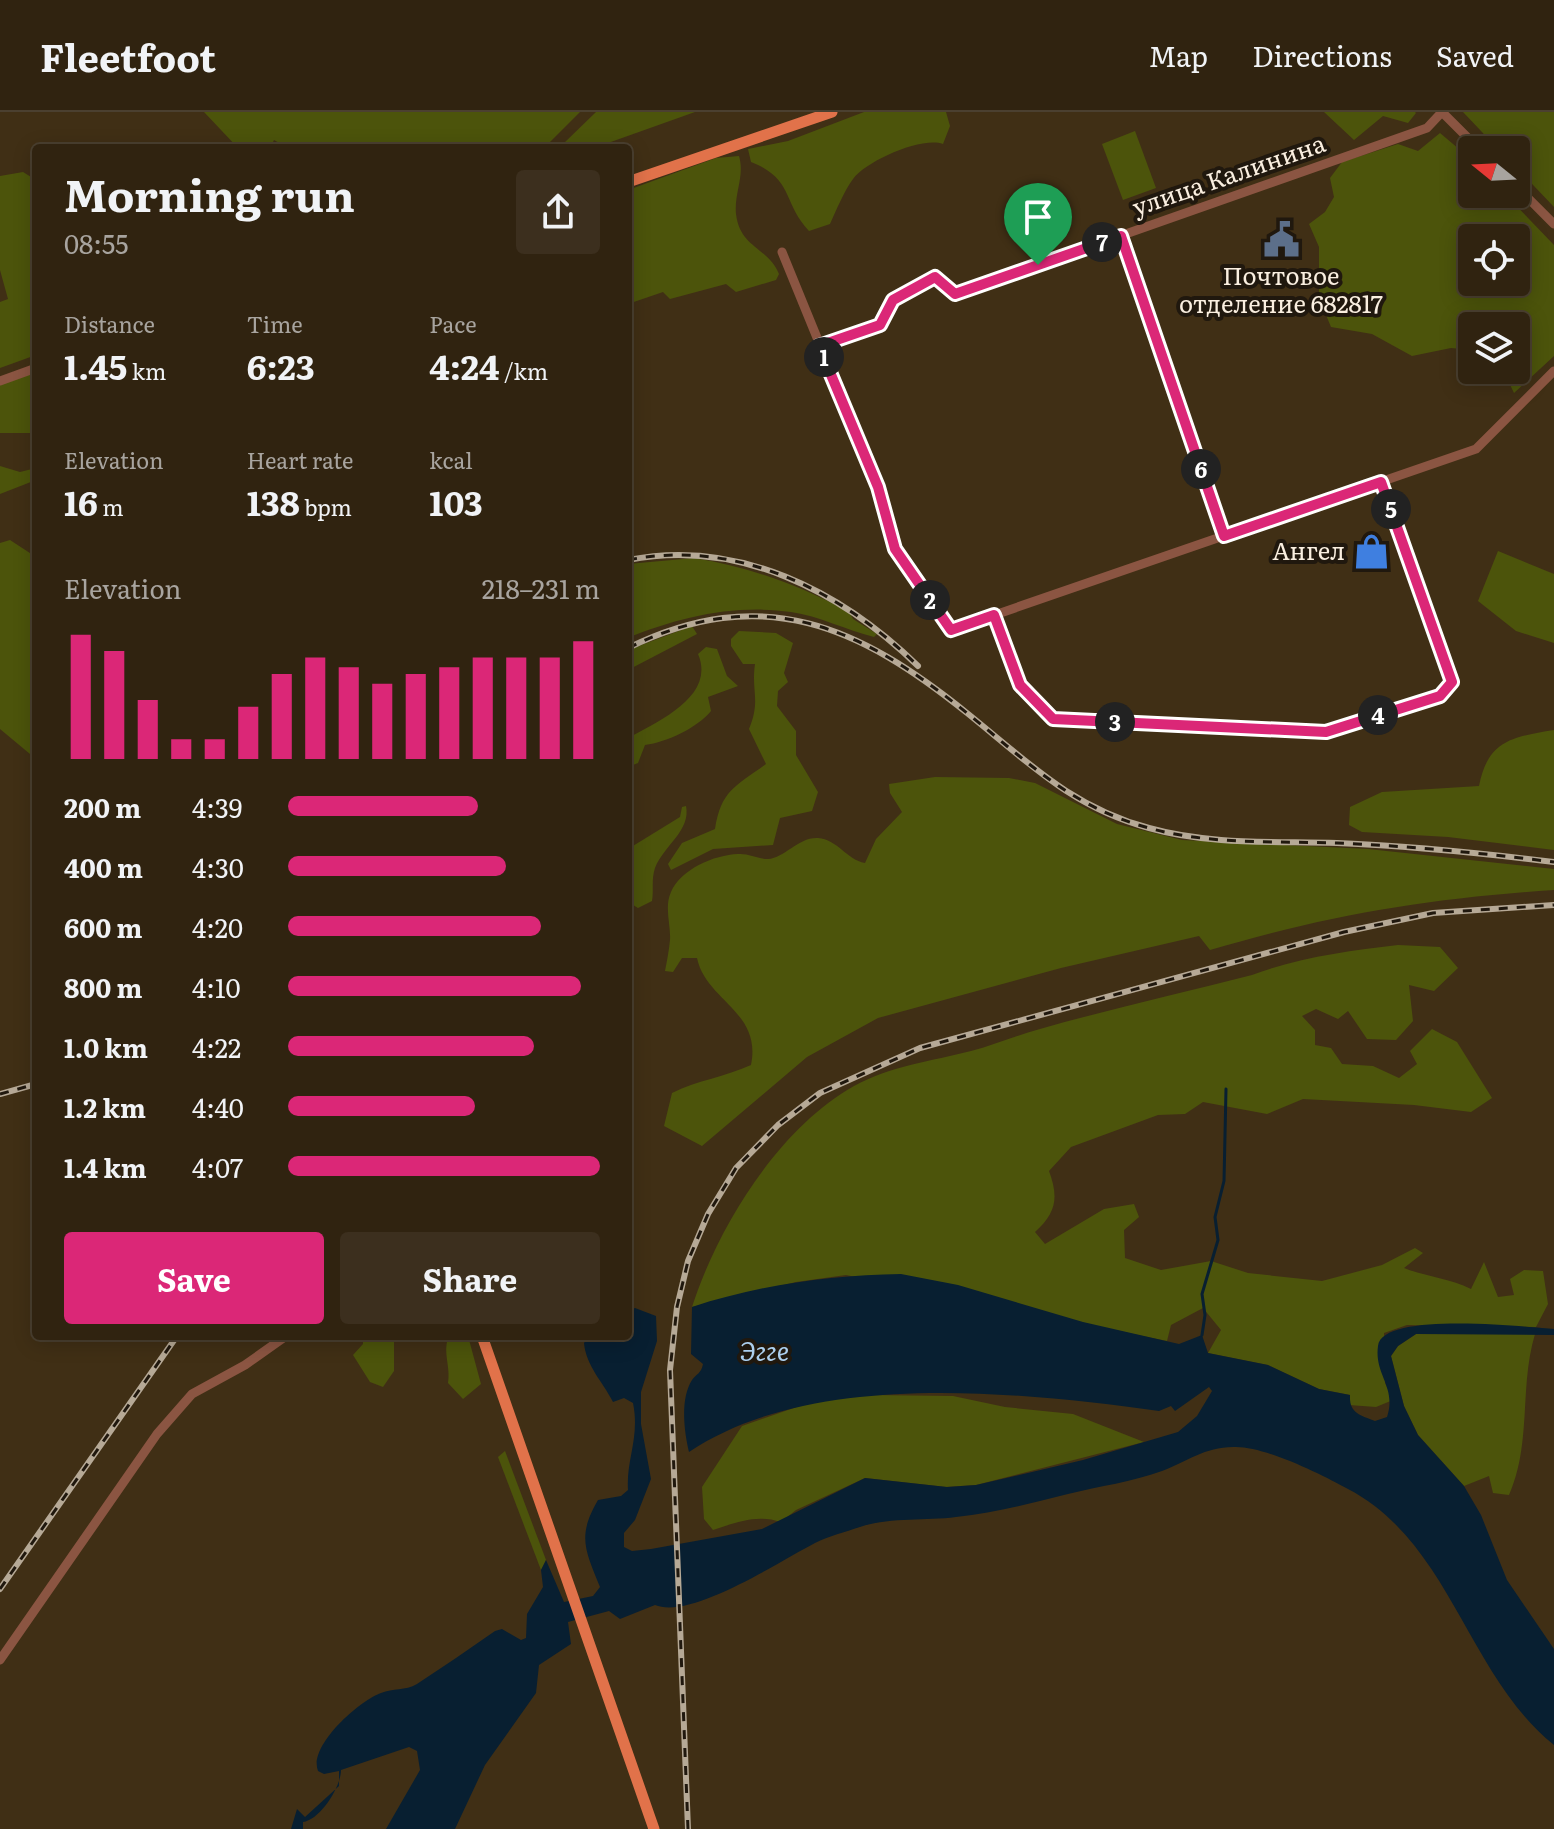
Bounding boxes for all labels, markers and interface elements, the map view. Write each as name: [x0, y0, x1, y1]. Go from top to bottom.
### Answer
text: Fleetfoot: [40, 27, 216, 84]
text: Map: [1149, 34, 1208, 76]
text: Directions: [1252, 34, 1392, 76]
text: Saved: [1436, 34, 1514, 76]
street label: улица Калинина: [1127, 124, 1330, 223]
north arrow: [1458, 136, 1530, 208]
map controls: [1458, 136, 1530, 384]
text: Morning run: [64, 160, 355, 226]
button: share: [516, 170, 600, 254]
pin: [1004, 183, 1072, 265]
icon: arrive: [1016, 195, 1060, 239]
public building icon: Почтовое отделение 682817: [1262, 221, 1300, 259]
pin: 7: [1082, 222, 1122, 262]
text: 08:55: [64, 223, 128, 262]
button: locate: [1458, 224, 1530, 296]
text: 7: [1096, 225, 1108, 258]
place label: Почтовое отделение 682817: [1179, 257, 1383, 320]
text: Distance: [64, 307, 155, 340]
text: Time: [247, 307, 303, 340]
text: Pace: [429, 307, 477, 340]
button: layers: [1458, 312, 1530, 384]
pin: 1: [804, 337, 844, 377]
text: 1.45: [64, 340, 127, 390]
text: 6:23: [247, 340, 315, 390]
text: 4:24: [429, 340, 500, 390]
text: 1: [819, 340, 829, 373]
text: km: [127, 354, 166, 387]
text: /km: [500, 354, 548, 387]
text: Elevation: [64, 443, 163, 476]
text: Heart rate: [247, 443, 353, 476]
text: kcal: [429, 443, 473, 476]
pin: 6: [1181, 449, 1221, 489]
text: 6: [1195, 452, 1207, 485]
text: 16: [64, 476, 98, 526]
text: 138: [247, 476, 300, 526]
text: 103: [429, 476, 483, 526]
pin: 5: [1371, 489, 1411, 529]
text: m: [98, 490, 124, 523]
text: bpm: [300, 490, 352, 523]
text: 5: [1385, 492, 1397, 525]
place label: Ангел: [1272, 532, 1345, 567]
shop icon: Ангел: [1352, 533, 1390, 571]
text: Elevation: [64, 568, 182, 607]
text: 218–231 m: [482, 568, 600, 607]
pin: 2: [910, 580, 950, 620]
text: 2: [924, 583, 936, 616]
pin: 4: [1358, 695, 1398, 735]
text: 4: [1371, 698, 1385, 731]
pin: 3: [1095, 702, 1135, 742]
text: 3: [1109, 705, 1121, 738]
text: 200 m: [64, 787, 141, 826]
text: 4:39: [192, 787, 242, 826]
text: 400 m: [64, 847, 143, 886]
text: 4:30: [192, 847, 244, 886]
text: 600 m: [64, 907, 142, 946]
text: 4:20: [192, 907, 243, 946]
text: 800 m: [64, 967, 142, 1006]
text: 4:10: [192, 967, 241, 1006]
text: 1.0 km: [64, 1027, 148, 1066]
text: 4:22: [192, 1027, 241, 1066]
text: 1.2 km: [64, 1087, 146, 1126]
text: 4:40: [192, 1087, 244, 1126]
text: 1.4 km: [64, 1147, 147, 1186]
text: 4:07: [192, 1147, 243, 1186]
button: Save: [64, 1232, 324, 1324]
button: Share: [340, 1232, 600, 1324]
water label: Эгге: [739, 1330, 789, 1369]

